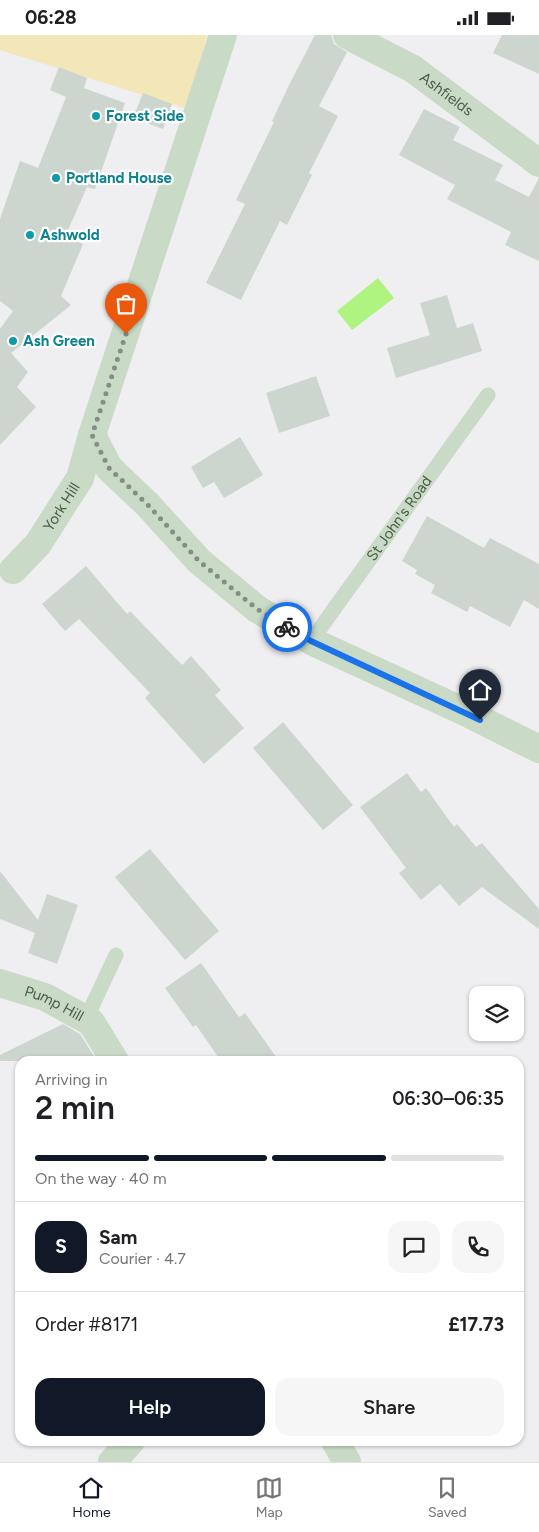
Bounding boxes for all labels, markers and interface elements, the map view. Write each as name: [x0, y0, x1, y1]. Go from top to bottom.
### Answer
text: 06:28: [25, 6, 77, 29]
street label: Ashfields: [416, 68, 477, 120]
place label: Forest Side: [106, 107, 184, 125]
marker: Forest Side: [90, 110, 102, 122]
place label: Portland House: [66, 169, 173, 187]
marker: Portland House: [50, 172, 62, 184]
place label: Ashwold: [40, 226, 100, 244]
marker: Ashwold: [24, 229, 36, 241]
pin: [105, 283, 147, 334]
icon: bag: [112, 290, 140, 318]
place label: Ash Green: [23, 332, 95, 350]
marker: Ash Green: [7, 335, 19, 347]
street label: St John's Road: [363, 473, 436, 564]
street label: York Hill: [39, 479, 84, 535]
courier: [262, 602, 312, 652]
icon: bike: [273, 613, 301, 641]
pin: [459, 669, 501, 720]
icon: home: [466, 676, 494, 704]
street label: Pump Hill: [22, 982, 87, 1025]
map controls: [469, 986, 524, 1041]
button: layers: [469, 986, 524, 1041]
text: Arriving in: [35, 1070, 107, 1089]
text: 06:30–06:35: [392, 1087, 504, 1110]
text: 2 min: [35, 1089, 115, 1127]
text: On the way · 40 m: [35, 1169, 167, 1188]
button: chat: [388, 1221, 440, 1273]
button: phone: [452, 1221, 504, 1273]
text: Sam: [99, 1226, 137, 1249]
text: S: [55, 1235, 67, 1258]
text: Courier · 4.7: [99, 1249, 186, 1268]
text: Order #8171: [35, 1313, 138, 1336]
text: £17.73: [448, 1313, 504, 1336]
button: Help: [35, 1378, 265, 1436]
button: Share: [275, 1378, 504, 1436]
tab: Home: [72, 1474, 111, 1521]
tab: Map: [255, 1474, 283, 1521]
tab: Saved: [428, 1474, 467, 1521]

